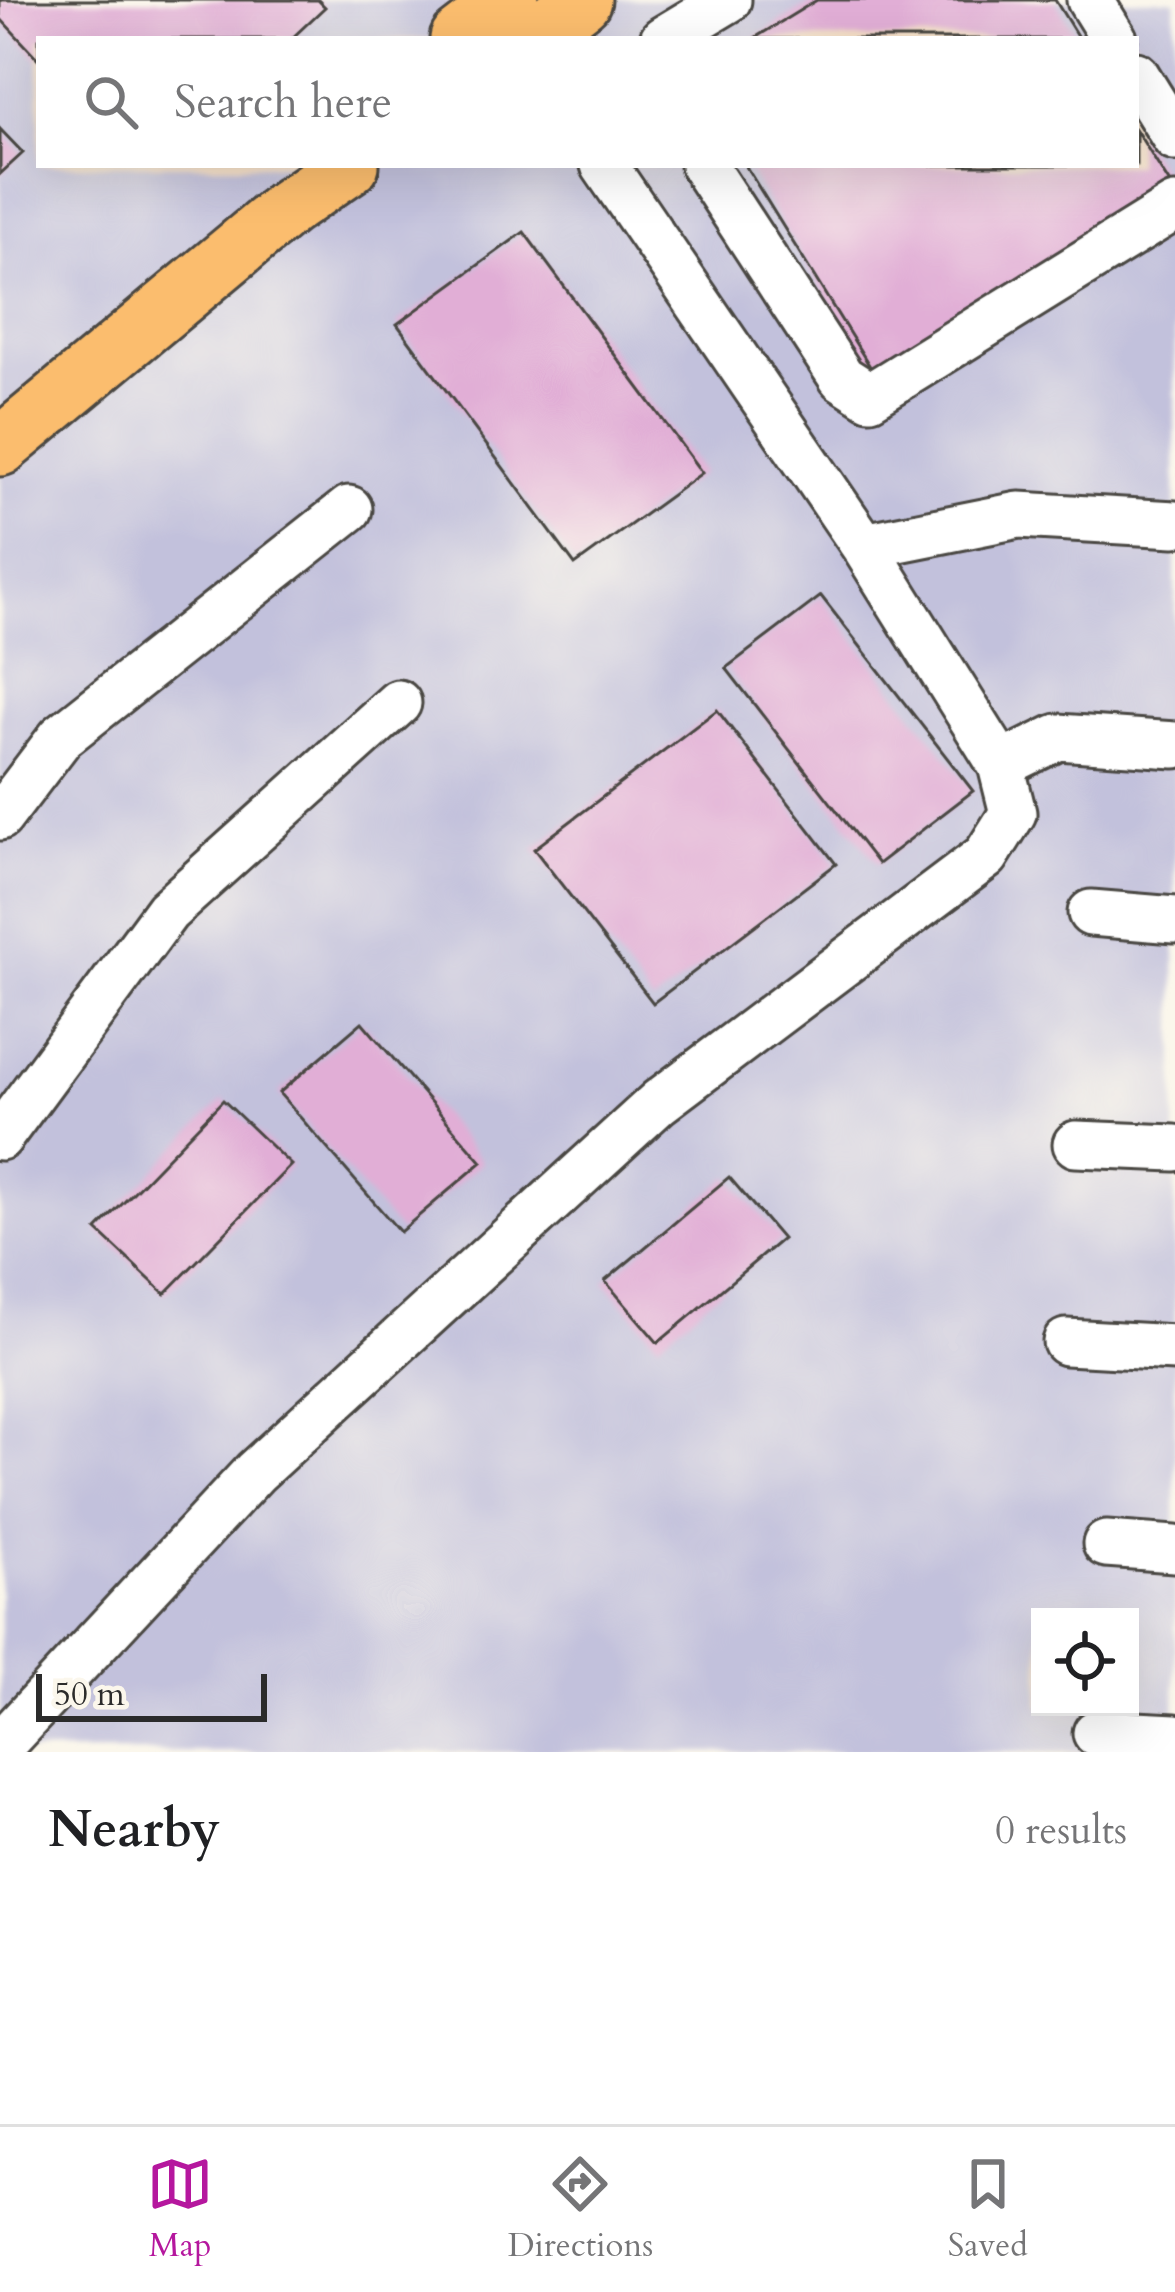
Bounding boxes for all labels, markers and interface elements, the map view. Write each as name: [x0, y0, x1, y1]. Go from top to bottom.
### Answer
search box: [36, 36, 1139, 168]
icon: search: [78, 69, 144, 135]
text: Search here: [174, 72, 392, 133]
map controls: [1031, 1608, 1139, 1716]
button: locate: [1031, 1608, 1139, 1716]
scale bar: [36, 1668, 267, 1721]
text: 50 m: [54, 1672, 125, 1717]
text: Nearby: [48, 1795, 220, 1865]
text: 0 results: [995, 1804, 1127, 1857]
tab: Map: [147, 2151, 213, 2268]
tab: Directions: [508, 2151, 653, 2268]
tab: Saved: [948, 2151, 1028, 2268]

